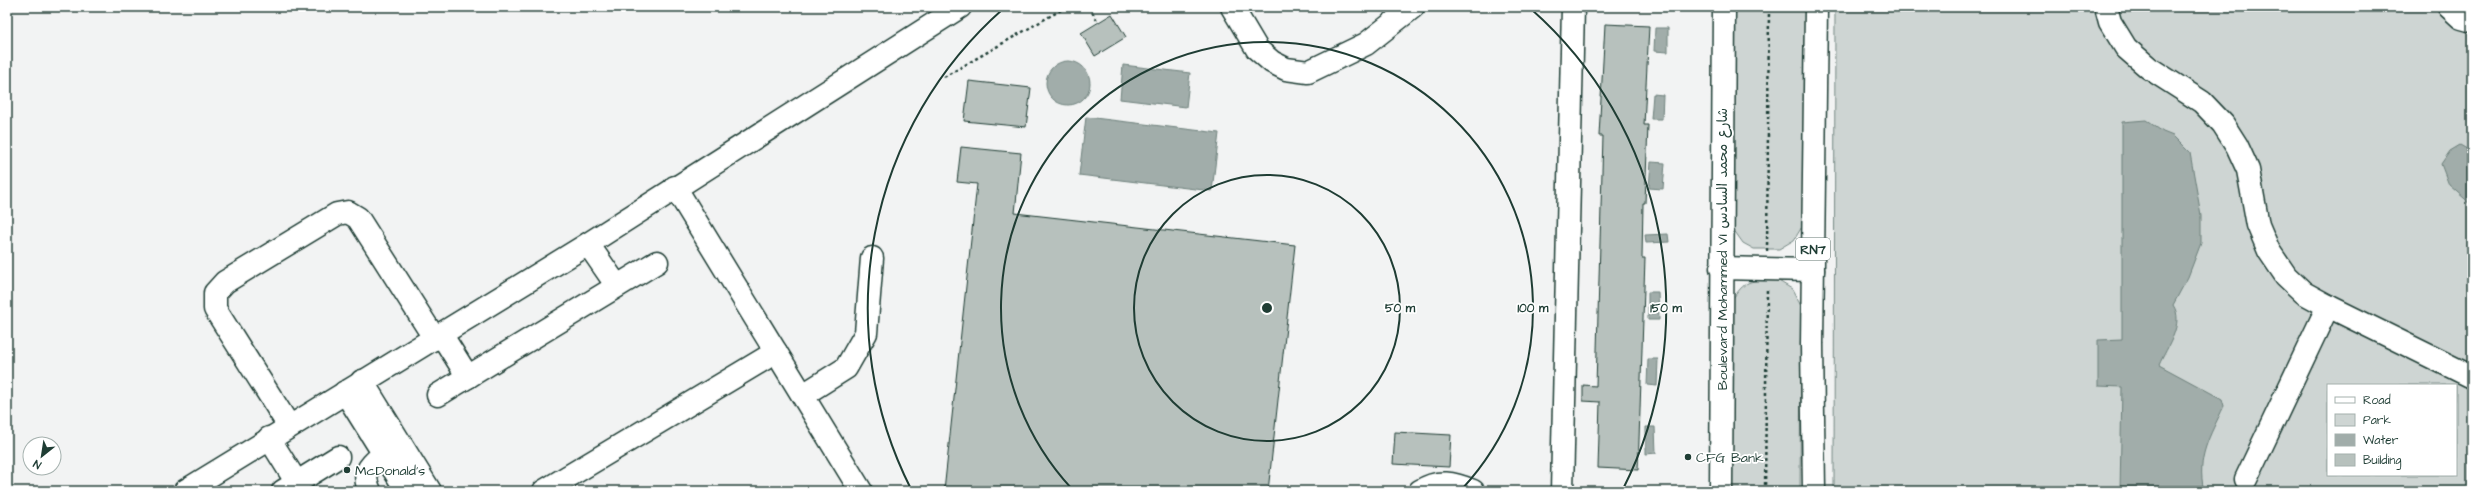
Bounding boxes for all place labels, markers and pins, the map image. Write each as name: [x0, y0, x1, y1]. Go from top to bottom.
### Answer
centre of rings: [1260, 301, 1274, 315]
place label: CFG Bank: [1696, 448, 1764, 468]
marker: CFG Bank: [1683, 452, 1693, 462]
place label: McDonald's: [355, 461, 425, 481]
marker: McDonald's: [342, 465, 352, 475]

